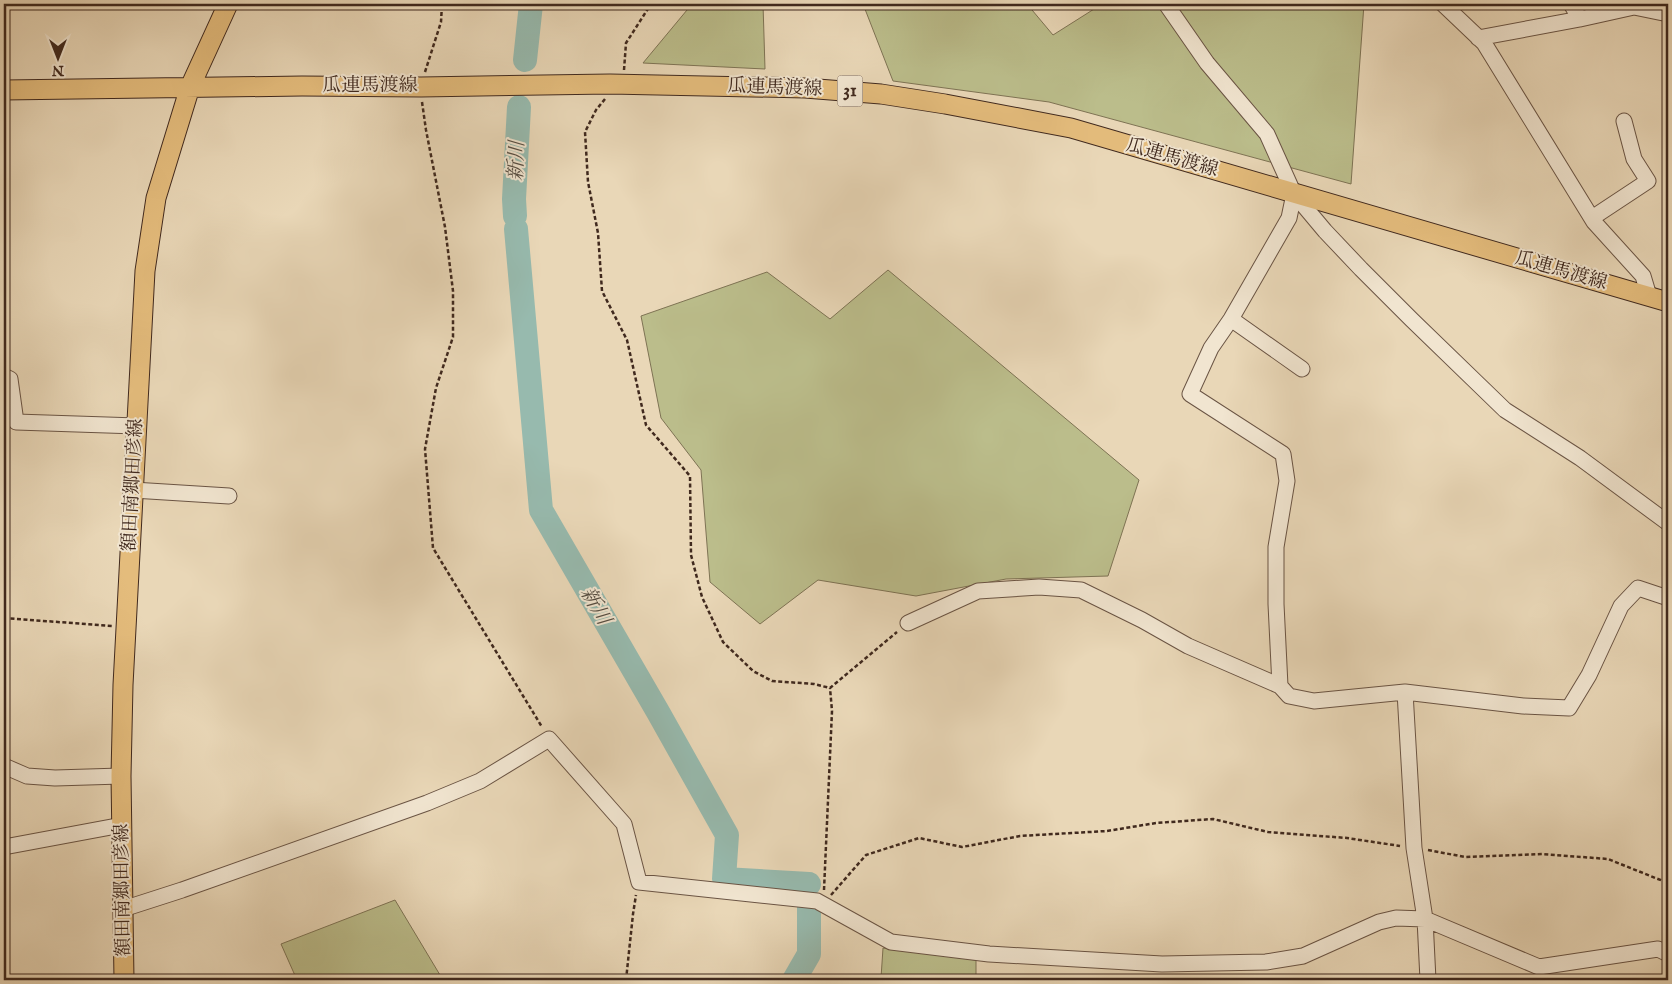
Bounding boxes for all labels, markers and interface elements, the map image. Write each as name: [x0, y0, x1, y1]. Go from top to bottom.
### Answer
north arrow: [32, 32, 82, 82]
text: N: [52, 61, 65, 79]
street label: 瓜連馬渡線: [322, 74, 418, 98]
street label: 瓜連馬渡線: [727, 74, 823, 102]
road number: 31: [838, 76, 862, 106]
street label: 瓜連馬渡線: [1123, 133, 1221, 183]
water label: 新川: [504, 139, 530, 181]
street label: 瓜連馬渡線: [1512, 246, 1610, 296]
street label: 額田南郷田彦線: [118, 418, 148, 552]
water label: 新川: [574, 582, 617, 631]
street label: 額田南郷田彦線: [110, 823, 136, 957]

